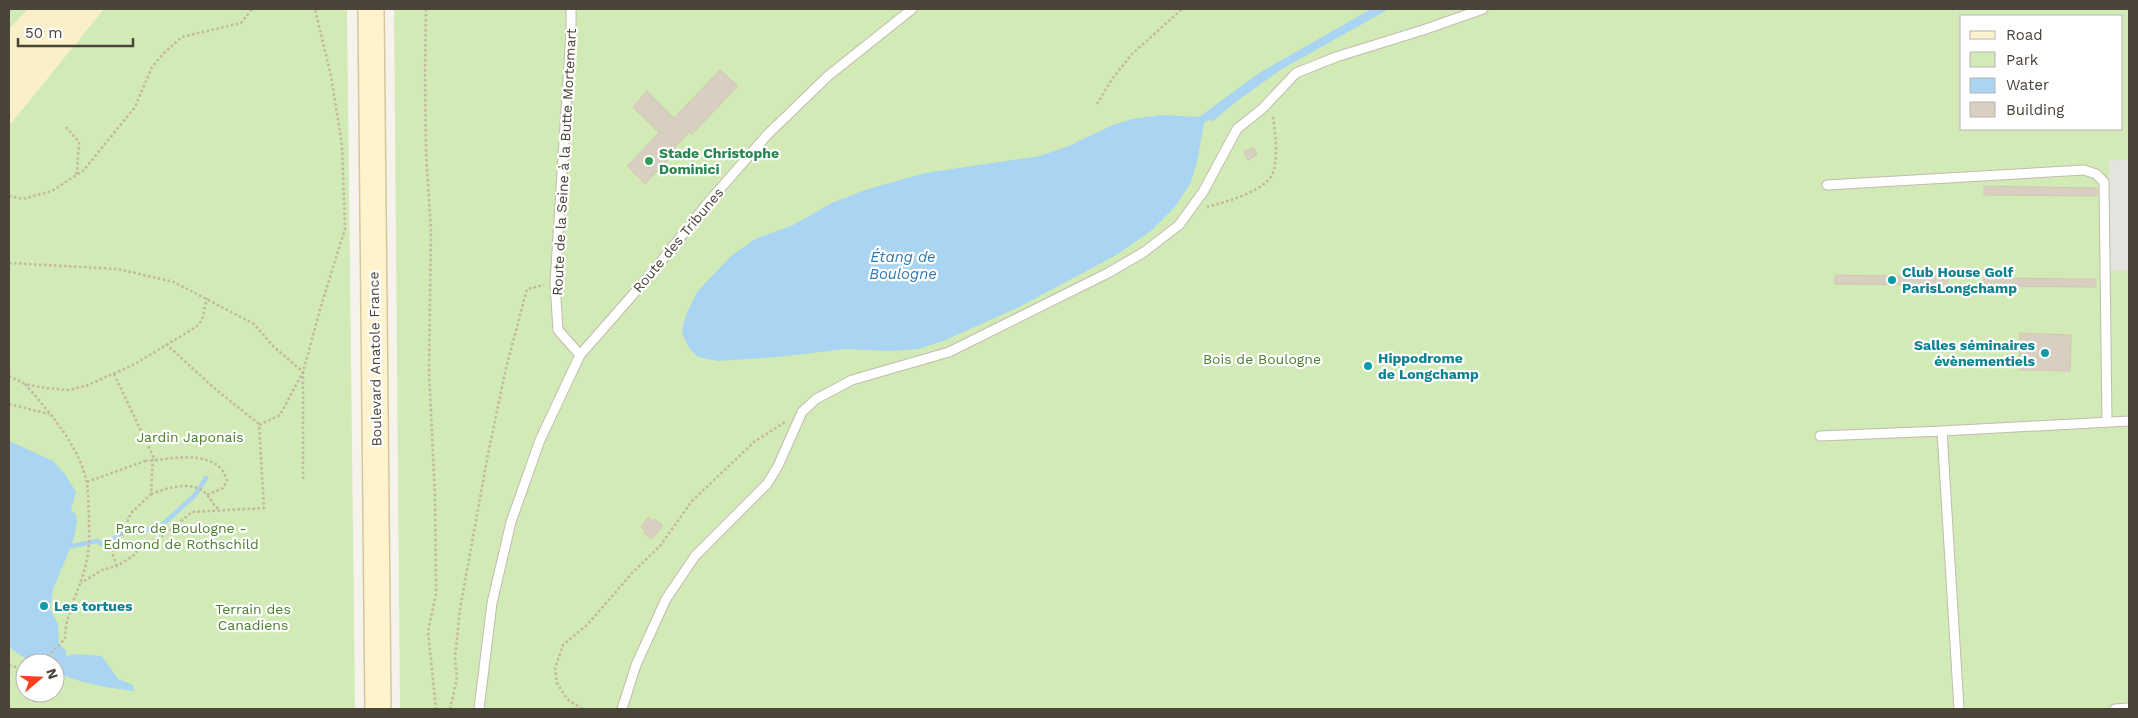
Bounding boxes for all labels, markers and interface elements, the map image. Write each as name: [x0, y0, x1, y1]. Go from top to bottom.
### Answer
scale bar: [18, 15, 132, 47]
legend: [1960, 15, 2123, 130]
text: 50 m: [25, 24, 62, 42]
text: Road: [2006, 26, 2043, 44]
street label: Route de la Seine à la Butte Mortemart: [549, 28, 579, 296]
text: Park: [2006, 51, 2039, 69]
text: Water: [2006, 76, 2049, 94]
text: Building: [2006, 101, 2064, 119]
place label: Stade Christophe Dominici: [659, 145, 779, 177]
marker: Stade Christophe Dominici: [643, 155, 655, 167]
street label: Route des Tribunes: [629, 184, 727, 296]
water label: Étang de Boulogne: [869, 248, 937, 283]
place label: Club House Golf ParisLongchamp: [1902, 264, 2017, 296]
street label: Boulevard Anatole France: [365, 271, 385, 447]
marker: Club House Golf ParisLongchamp: [1886, 274, 1898, 286]
place label: Salles séminaires évènementiels: [1914, 337, 2036, 369]
marker: Salles séminaires évènementiels: [2039, 347, 2051, 359]
place label: Hippodrome de Longchamp: [1378, 350, 1479, 382]
park label: Bois de Boulogne: [1203, 351, 1321, 367]
marker: Hippodrome de Longchamp: [1362, 360, 1374, 372]
park label: Jardin Japonais: [136, 429, 244, 445]
park label: Parc de Boulogne - Edmond de Rothschild: [103, 520, 259, 552]
place label: Les tortues: [54, 598, 133, 614]
marker: Les tortues: [38, 600, 50, 612]
park label: Terrain des Canadiens: [215, 601, 291, 633]
north arrow: [15, 653, 65, 703]
text: N: [43, 666, 62, 681]

